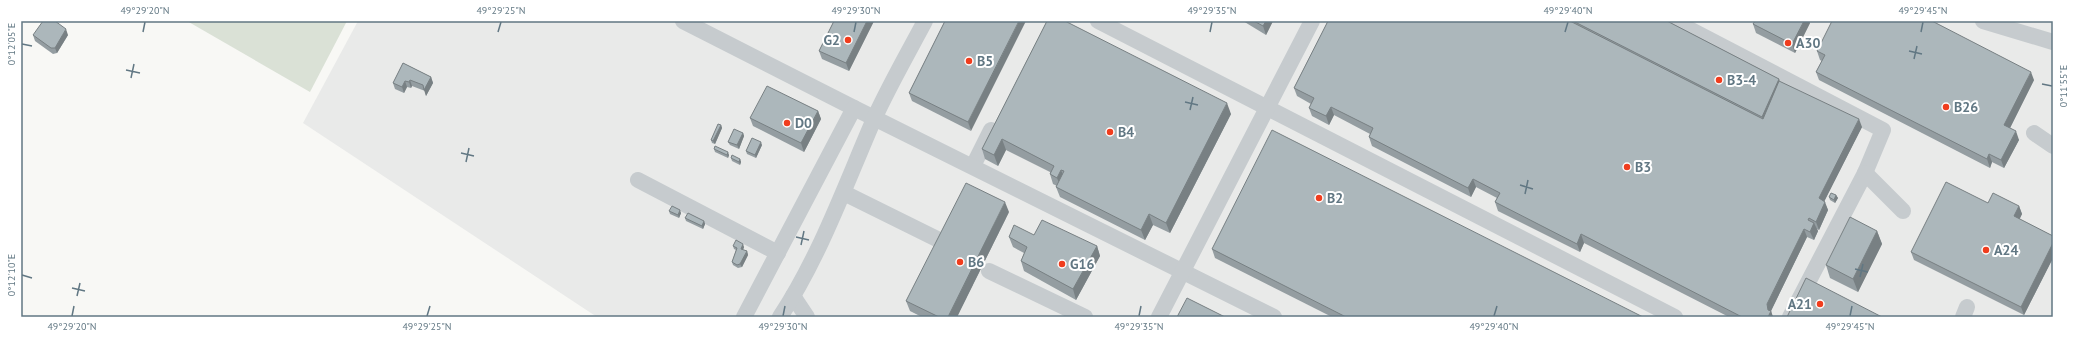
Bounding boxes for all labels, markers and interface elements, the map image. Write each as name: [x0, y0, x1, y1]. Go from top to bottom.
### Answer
text: 49°29'20"N: [120, 4, 170, 17]
text: 49°29'25"N: [476, 4, 526, 17]
text: 49°29'30"N: [831, 4, 881, 17]
text: 49°29'35"N: [1187, 4, 1237, 17]
text: 49°29'40"N: [1543, 4, 1593, 17]
text: 49°29'45"N: [1898, 4, 1948, 17]
text: 0°12'05"E: [5, 23, 18, 65]
place label: G2: [824, 31, 840, 49]
place label: A30: [1796, 34, 1820, 52]
marker: G2: [843, 35, 853, 45]
marker: A30: [1783, 38, 1793, 48]
place label: B5: [977, 52, 993, 70]
marker: B5: [964, 56, 974, 66]
text: 0°11'55"E: [2057, 65, 2070, 107]
place label: B3-4: [1727, 71, 1756, 89]
marker: B3-4: [1714, 75, 1724, 85]
place label: B26: [1954, 98, 1978, 116]
marker: B26: [1941, 102, 1951, 112]
place label: D0: [795, 114, 812, 132]
marker: D0: [782, 118, 792, 128]
place label: B4: [1118, 123, 1134, 141]
marker: B4: [1105, 127, 1115, 137]
place label: B3: [1635, 158, 1651, 176]
marker: B3: [1622, 162, 1632, 172]
place label: B2: [1327, 189, 1343, 207]
marker: B2: [1314, 193, 1324, 203]
place label: A24: [1994, 241, 2018, 259]
marker: A24: [1981, 245, 1991, 255]
place label: B6: [968, 253, 984, 271]
text: 0°12'10"E: [5, 254, 18, 296]
place label: G16: [1070, 255, 1094, 273]
marker: B6: [955, 257, 965, 267]
marker: G16: [1057, 259, 1067, 269]
place label: A21: [1788, 295, 1812, 313]
marker: A21: [1815, 299, 1825, 309]
text: 49°29'20"N: [47, 320, 97, 333]
text: 49°29'25"N: [402, 320, 452, 333]
text: 49°29'30"N: [758, 320, 808, 333]
text: 49°29'35"N: [1114, 320, 1164, 333]
text: 49°29'40"N: [1469, 320, 1519, 333]
text: 49°29'45"N: [1825, 320, 1875, 333]

